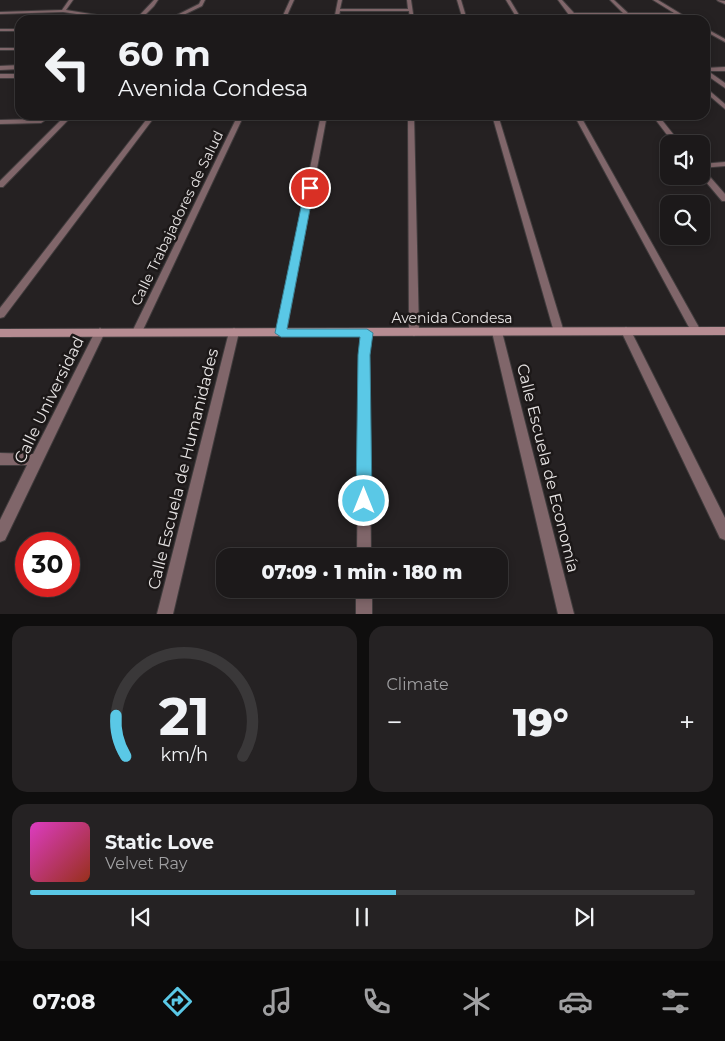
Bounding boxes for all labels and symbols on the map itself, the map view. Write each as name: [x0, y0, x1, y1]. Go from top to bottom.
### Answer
street label: Calle Trabajadores de Salud: [127, 128, 227, 308]
pin: [289, 167, 331, 209]
street label: Avenida Condesa: [391, 309, 513, 327]
street label: Calle Universidad: [10, 334, 88, 466]
street label: Calle Escuela de Humanidades: [144, 346, 222, 591]
street label: Calle Escuela de Economía: [513, 362, 583, 574]
position arrow: [337, 474, 389, 526]
speed limit sign: 30: [15, 532, 80, 597]

